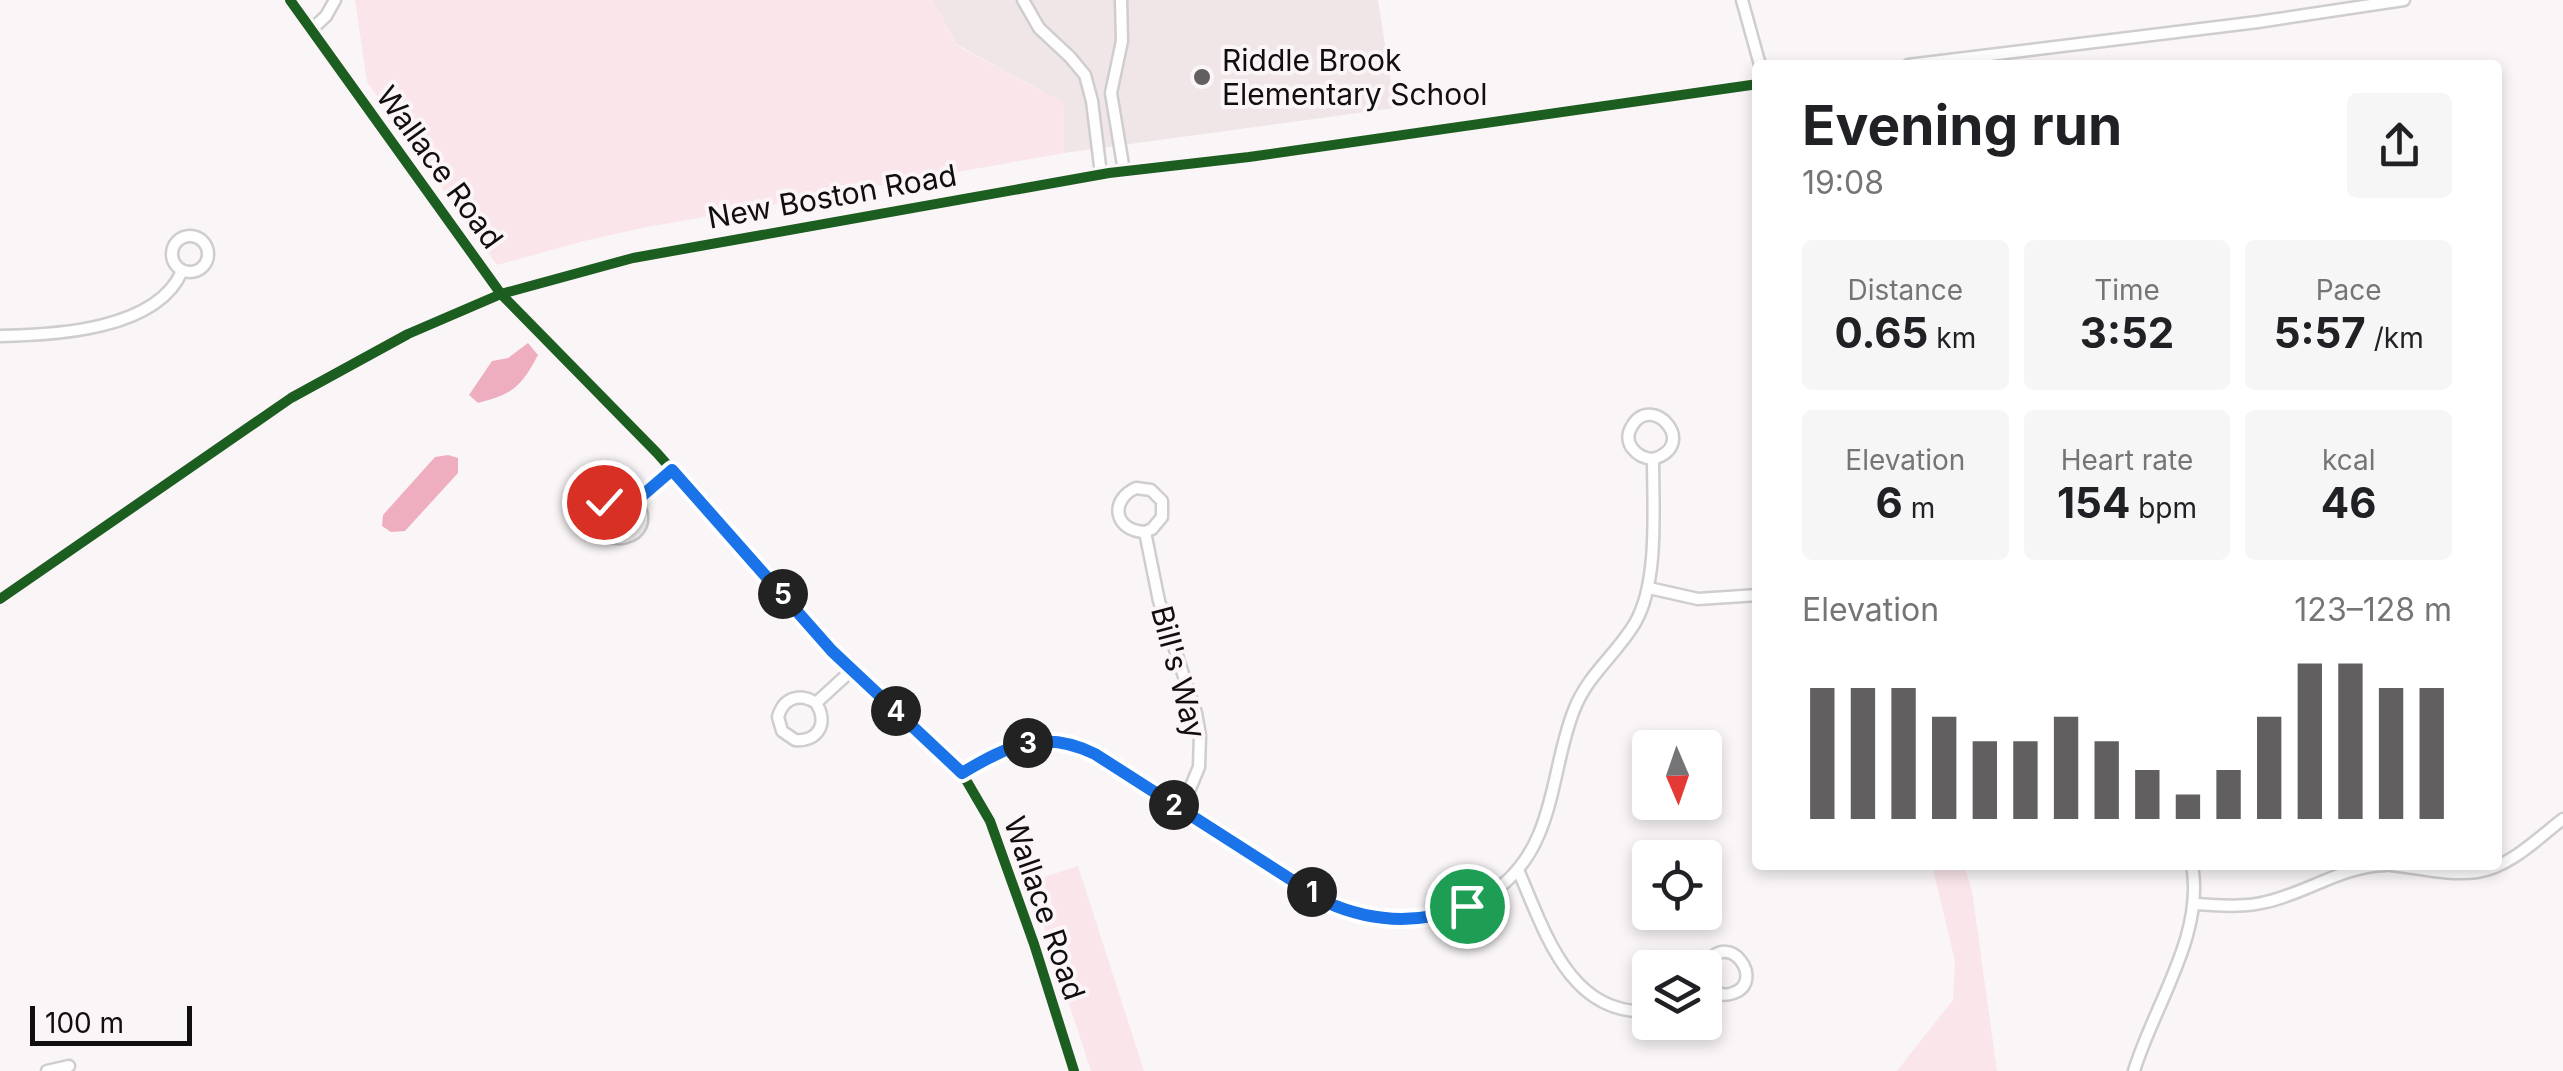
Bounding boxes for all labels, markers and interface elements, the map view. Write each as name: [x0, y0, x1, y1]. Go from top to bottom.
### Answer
place label: Riddle Brook Elementary School: [1222, 42, 1488, 112]
marker: Riddle Brook Elementary School: [1191, 66, 1213, 88]
street label: Wallace Road: [369, 79, 511, 255]
text: Evening run: [1802, 92, 2122, 158]
button: share: [2347, 93, 2452, 198]
street label: New Boston Road: [705, 156, 959, 236]
text: 19:08: [1802, 163, 1884, 202]
text: Distance: [1848, 273, 1963, 307]
text: Time: [2094, 273, 2160, 307]
text: Pace: [2316, 273, 2382, 307]
text: 0.65: [1834, 307, 1928, 358]
text: 3:52: [2080, 307, 2174, 358]
text: 5:57: [2274, 307, 2366, 358]
text: km: [1928, 321, 1976, 355]
text: /km: [2366, 321, 2424, 355]
text: Elevation: [1845, 443, 1965, 477]
text: Heart rate: [2061, 443, 2193, 477]
text: kcal: [2322, 443, 2375, 477]
pin: [562, 460, 647, 545]
icon: check: [577, 475, 632, 530]
text: 6: [1875, 477, 1903, 528]
text: 154: [2057, 477, 2130, 528]
text: 46: [2321, 477, 2377, 528]
text: m: [1903, 491, 1935, 525]
text: bpm: [2130, 491, 2197, 525]
pin: 5: [758, 569, 808, 619]
text: 5: [774, 577, 792, 611]
text: Elevation: [1802, 590, 1939, 629]
text: 123–128 m: [2294, 590, 2452, 629]
street label: Bill's Way: [1144, 602, 1214, 742]
pin: 4: [871, 686, 921, 736]
text: 4: [887, 694, 905, 728]
pin: 3: [1003, 718, 1053, 768]
text: 3: [1019, 726, 1037, 760]
north arrow: [1632, 730, 1722, 820]
map controls: [1632, 730, 1722, 1040]
pin: 2: [1149, 780, 1199, 830]
text: 2: [1165, 788, 1183, 822]
street label: Wallace Road: [997, 812, 1093, 1004]
button: locate: [1632, 840, 1722, 930]
pin: [1425, 864, 1510, 949]
pin: 1: [1287, 867, 1337, 917]
text: 1: [1306, 875, 1318, 909]
icon: arrive: [1440, 879, 1495, 934]
button: layers: [1632, 950, 1722, 1040]
scale bar: [30, 1001, 192, 1046]
text: 100 m: [45, 1006, 124, 1040]

